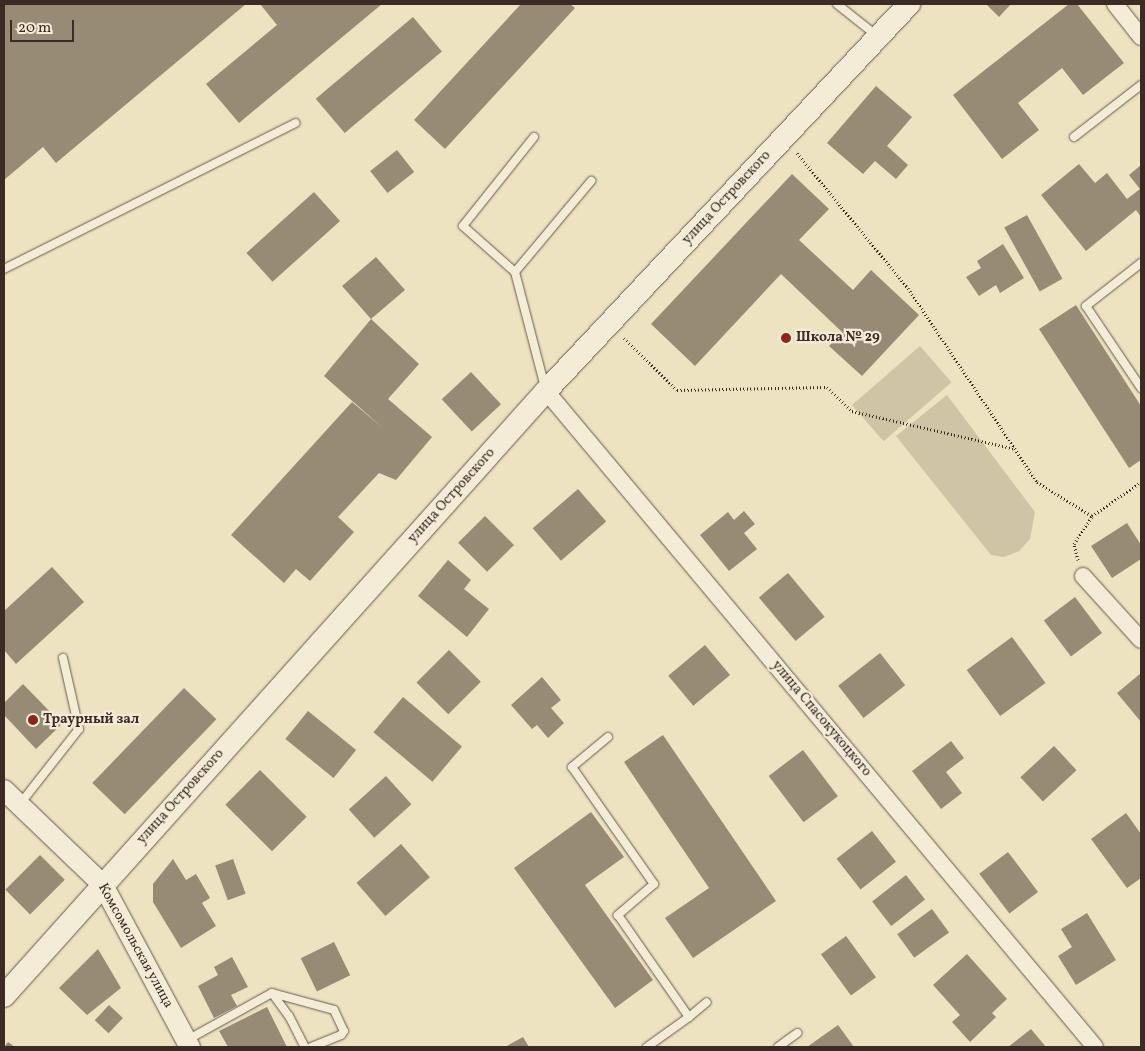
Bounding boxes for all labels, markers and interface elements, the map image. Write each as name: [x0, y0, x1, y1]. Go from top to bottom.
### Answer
scale bar: [12, 10, 76, 42]
text: 20 m: [18, 18, 51, 39]
street label: улица Островского: [679, 148, 775, 248]
place label: Школа № 29: [796, 330, 880, 346]
marker: Школа № 29: [780, 332, 792, 344]
street label: улица Островского: [405, 445, 499, 547]
street label: улица Спасокукоцкого: [768, 658, 874, 780]
place label: Траурный зал: [43, 712, 139, 728]
marker: Траурный зал: [27, 714, 39, 726]
street label: улица Островского: [134, 746, 228, 848]
street label: Комсомольская улица: [94, 880, 176, 1012]

